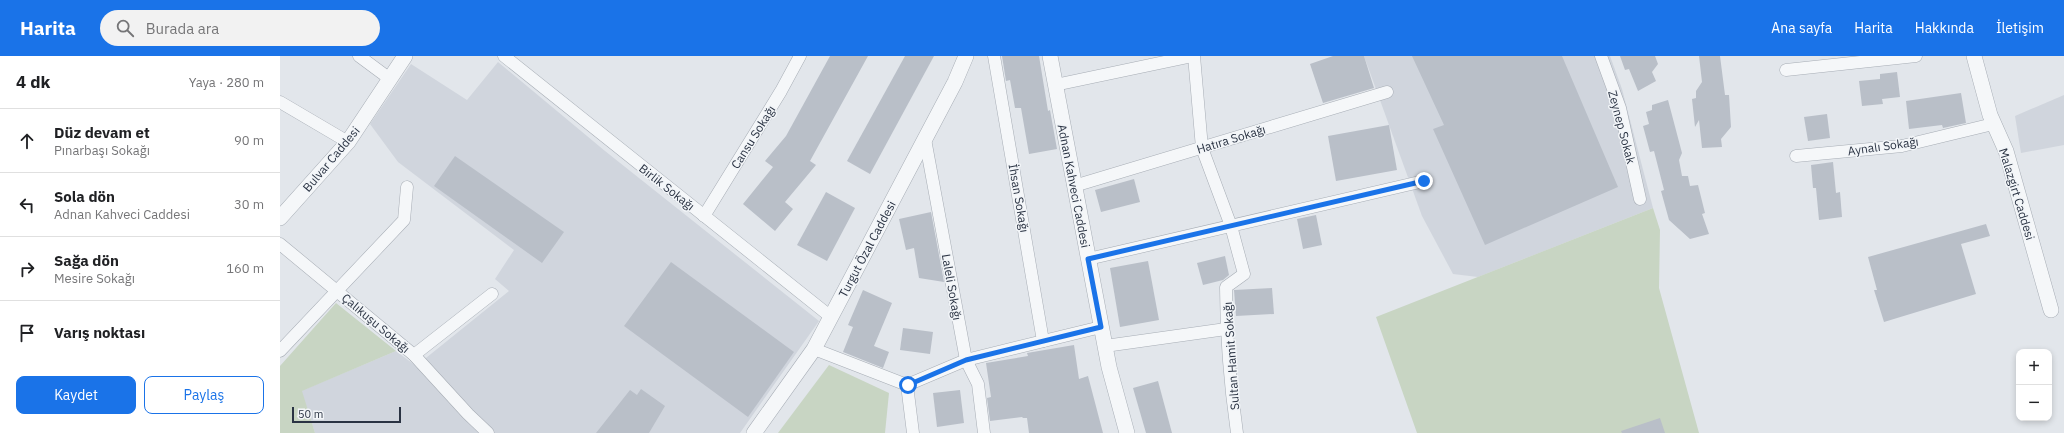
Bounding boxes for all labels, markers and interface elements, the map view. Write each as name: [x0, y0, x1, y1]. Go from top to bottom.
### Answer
search box: [100, 10, 380, 46]
text: Harita: [20, 16, 76, 40]
icon: search: [114, 17, 136, 39]
text: Burada ara: [146, 19, 219, 38]
text: Ana sayfa: [1771, 19, 1832, 37]
text: Harita: [1854, 19, 1893, 37]
text: Hakkında: [1915, 19, 1974, 37]
text: İletişim: [1996, 19, 2044, 37]
text: 4 dk: [16, 71, 50, 93]
text: Yaya · 280 m: [189, 74, 264, 91]
street label: Zeynep Sokak: [1605, 89, 1639, 166]
street label: Cansu Sokağı: [728, 103, 778, 171]
street label: Hatıra Sokağı: [1195, 121, 1267, 157]
text: Düz devam et: [54, 123, 150, 142]
street label: Bulvar Caddesi: [299, 123, 363, 195]
street label: Adnan Kahveci Caddesi: [1055, 123, 1093, 249]
icon: ahead: [16, 130, 38, 152]
text: 90 m: [234, 132, 264, 149]
street label: Aynalı Sokağı: [1847, 134, 1919, 158]
text: Pınarbaşı Sokağı: [54, 142, 150, 159]
street label: Malazgirt Caddesi: [1996, 146, 2038, 242]
street label: Birlik Sokağı: [636, 161, 698, 213]
street label: İhsan Sokağı: [1006, 163, 1032, 233]
route end: [1415, 172, 1433, 190]
text: Sola dön: [54, 187, 115, 206]
icon: left: [16, 194, 38, 216]
text: 30 m: [234, 196, 264, 213]
street label: Turgut Özal Caddesi: [835, 198, 899, 300]
text: Adnan Kahveci Caddesi: [54, 206, 190, 223]
text: Sağa dön: [54, 251, 119, 270]
street label: Laleli Sokağı: [939, 253, 965, 321]
icon: right: [16, 258, 38, 280]
text: 160 m: [226, 260, 264, 277]
text: Mesire Sokağı: [54, 270, 135, 287]
street label: Çalıkuşu Sokağı: [339, 290, 413, 356]
street label: Sultan Hamit Sokağı: [1220, 301, 1242, 411]
icon: arrive: [16, 322, 38, 344]
text: Varış noktası: [54, 323, 145, 342]
map controls: [2016, 349, 2052, 421]
button: +: [2016, 349, 2052, 385]
button: Kaydet: [16, 376, 136, 414]
button: Paylaş: [144, 376, 264, 414]
route start: [899, 376, 917, 394]
button: −: [2016, 385, 2052, 421]
scale bar: [292, 405, 401, 424]
text: 50 m: [298, 407, 323, 421]

